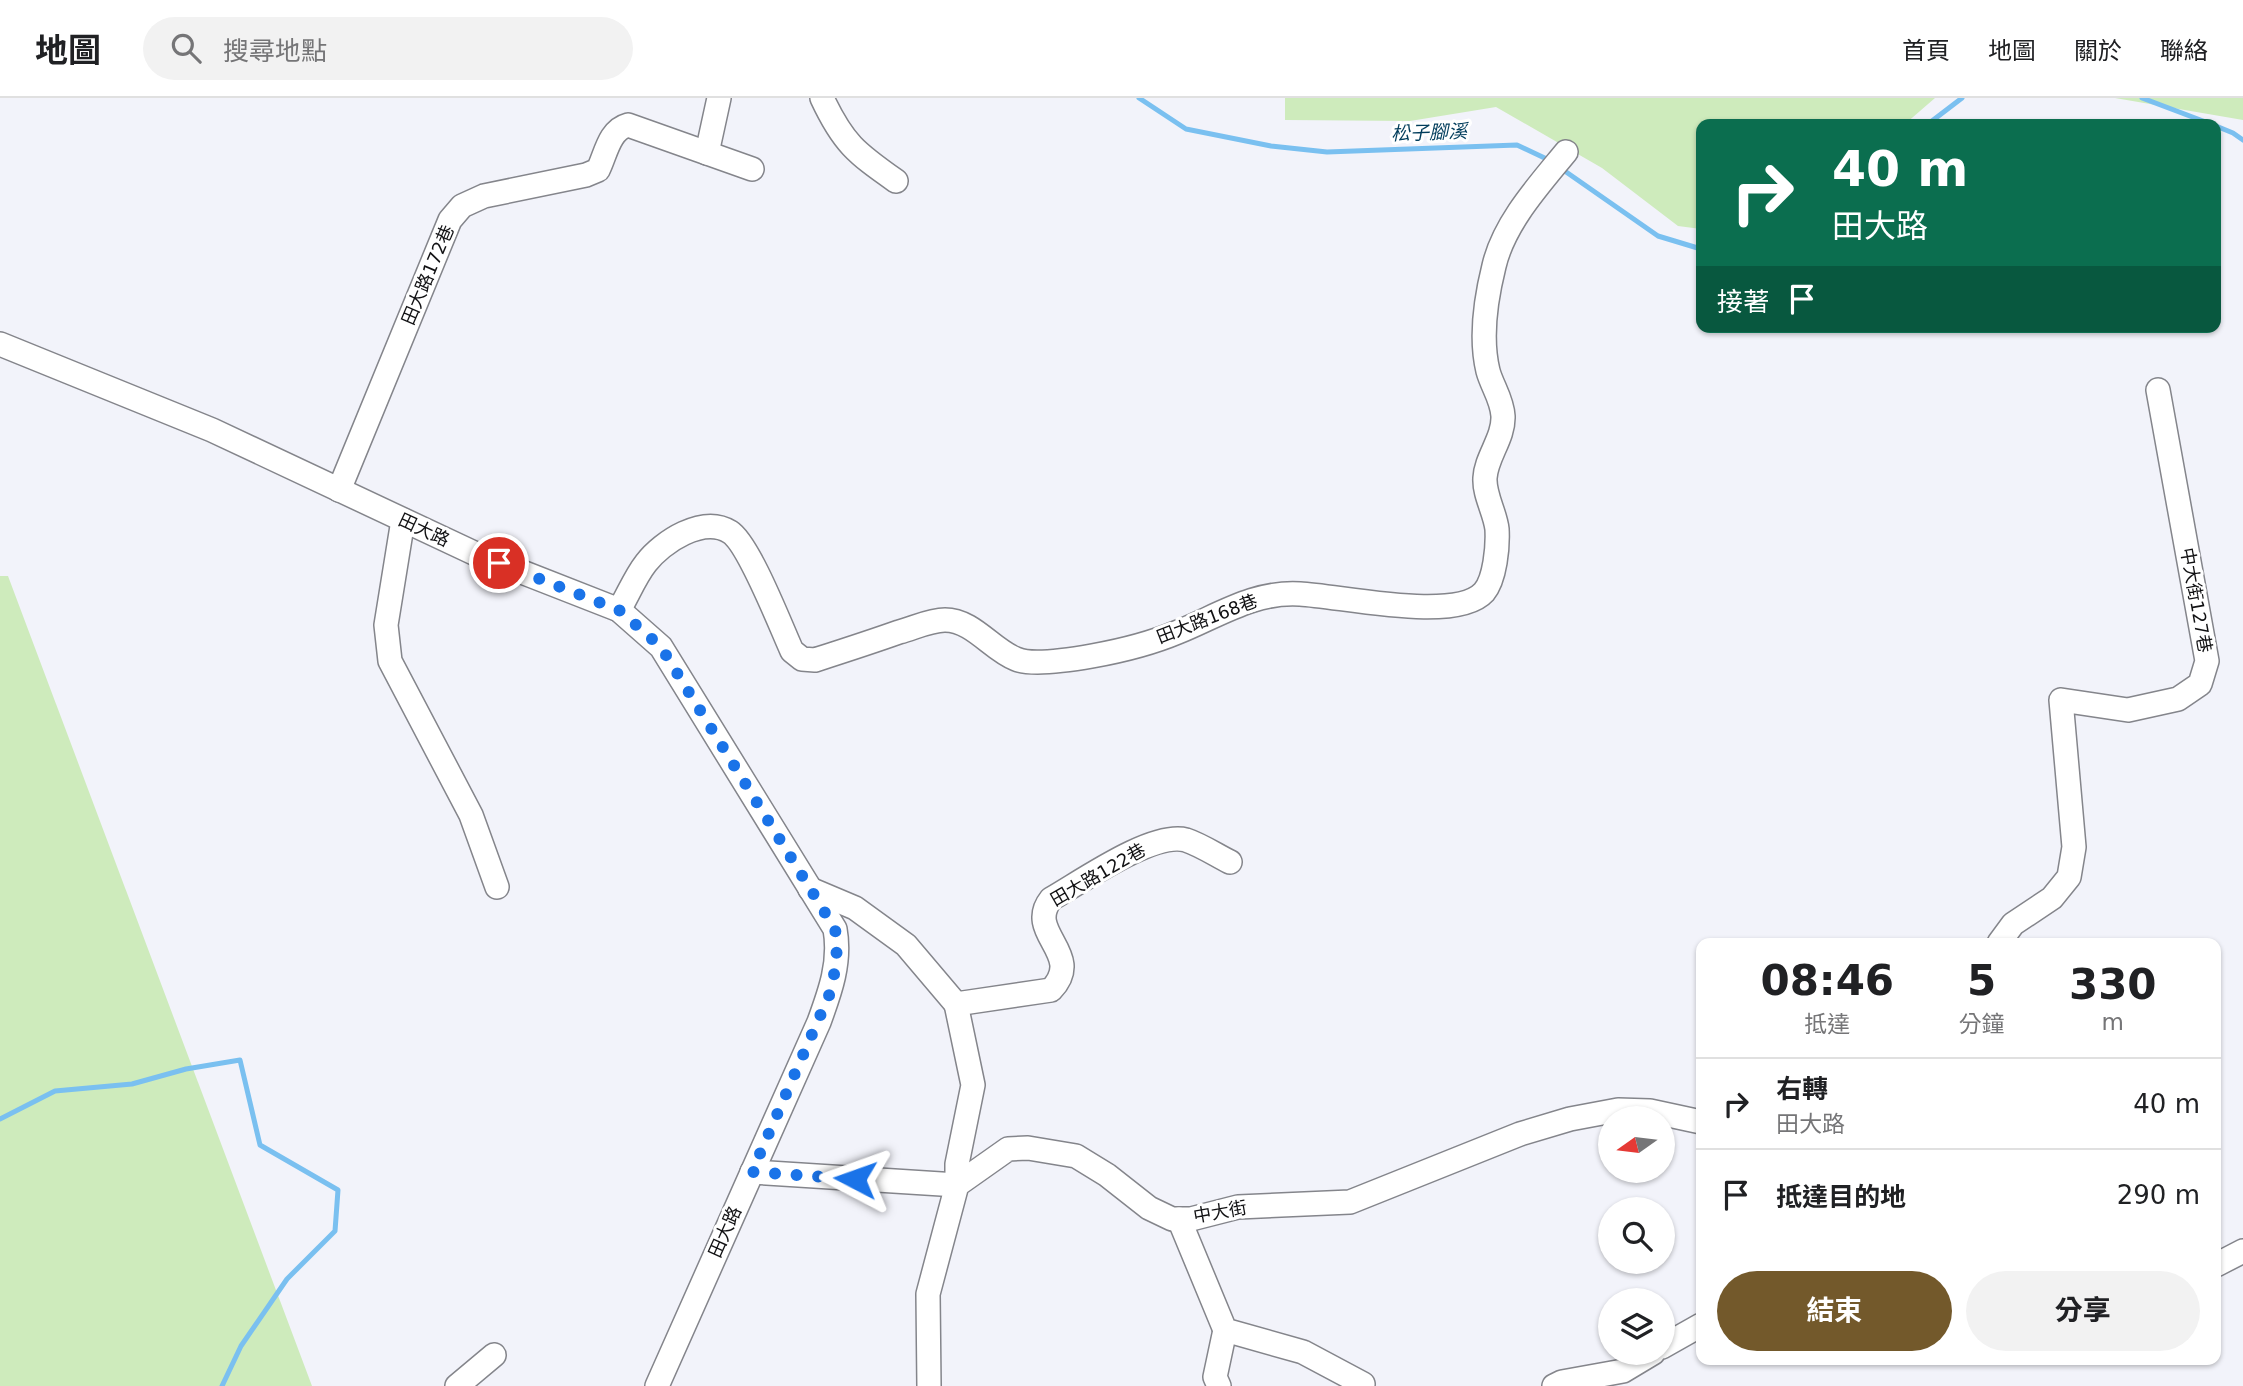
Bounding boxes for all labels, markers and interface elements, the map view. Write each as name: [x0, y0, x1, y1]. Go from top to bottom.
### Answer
search box: [143, 17, 633, 80]
icon: search: [167, 29, 205, 67]
text: 地圖: [35, 31, 101, 70]
text: 搜尋地點: [223, 36, 327, 66]
text: 首頁: [1902, 37, 1950, 65]
text: 地圖: [1988, 37, 2036, 65]
text: 關於: [2074, 37, 2122, 65]
text: 聯絡: [2160, 37, 2208, 65]
water label: 松子腳溪: [1391, 120, 1470, 144]
text: 40 m: [1832, 141, 1968, 198]
icon: right: [1717, 147, 1808, 238]
text: 田大路: [1832, 207, 1928, 245]
street label: 田大路172巷: [397, 222, 458, 328]
icon: arrive: [1783, 280, 1821, 318]
text: 接著: [1717, 287, 1769, 317]
street label: 田大路: [395, 509, 453, 550]
pin: [469, 533, 529, 593]
icon: arrive: [480, 544, 518, 582]
street label: 中大街127巷: [2177, 546, 2216, 654]
street label: 田大路168巷: [1153, 590, 1260, 647]
street label: 田大路122巷: [1046, 839, 1149, 910]
text: 08:46: [1760, 956, 1894, 1005]
text: 5: [1967, 956, 1996, 1005]
text: 330: [2069, 960, 2157, 1009]
text: m: [2102, 1009, 2124, 1035]
text: 抵達: [1804, 1011, 1850, 1037]
text: 分鐘: [1959, 1011, 2005, 1037]
text: 右轉: [1776, 1074, 1828, 1104]
icon: right: [1717, 1085, 1755, 1123]
text: 40 m: [2133, 1089, 2200, 1119]
north arrow: [1598, 1106, 1675, 1183]
map controls: [1598, 1106, 1675, 1365]
text: 田大路: [1776, 1111, 1845, 1137]
position arrow: [818, 1142, 892, 1216]
icon: arrive: [1717, 1176, 1755, 1214]
text: 290 m: [2117, 1180, 2200, 1210]
text: 抵達目的地: [1776, 1182, 1906, 1212]
street label: 中大街: [1192, 1196, 1248, 1227]
button: search: [1598, 1197, 1675, 1274]
street label: 田大路: [704, 1203, 745, 1261]
button: 結束: [1717, 1271, 1952, 1351]
button: 分享: [1966, 1271, 2200, 1351]
button: layers: [1598, 1288, 1675, 1365]

